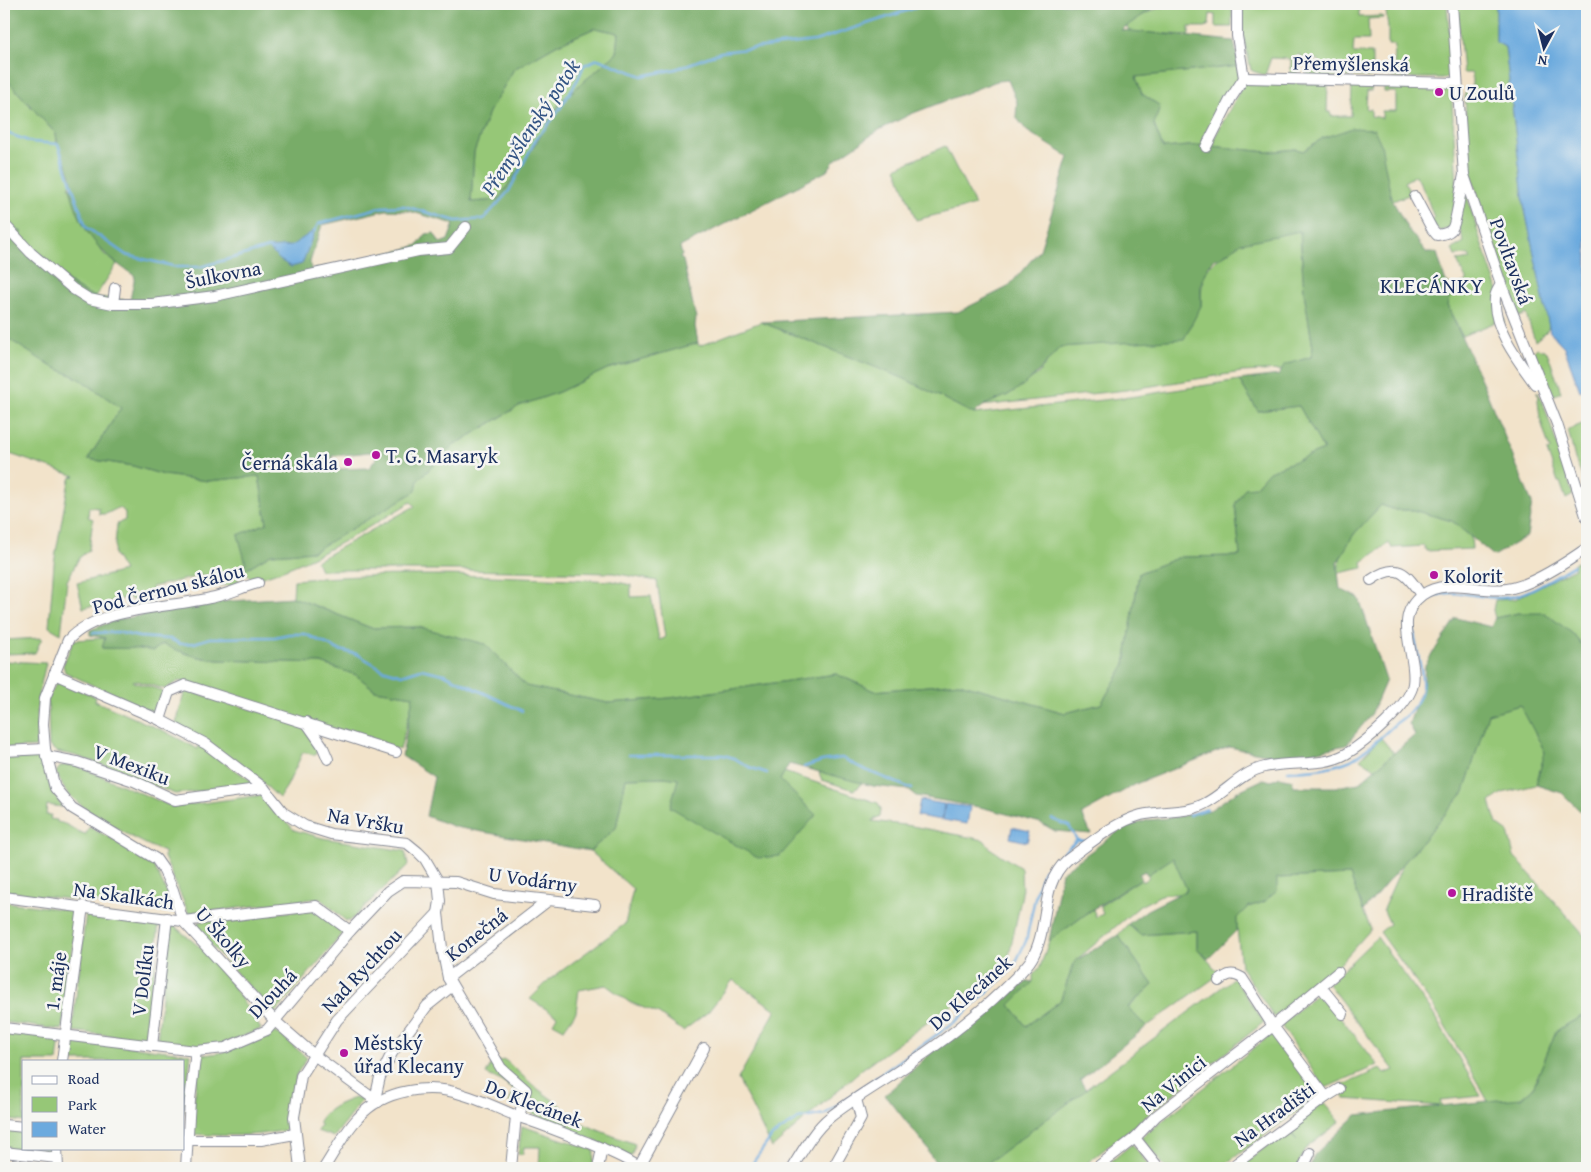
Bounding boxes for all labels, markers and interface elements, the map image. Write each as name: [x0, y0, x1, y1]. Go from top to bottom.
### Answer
north arrow: [1518, 22, 1568, 72]
street label: Přemyšlenská: [1293, 47, 1410, 79]
text: N: [1536, 50, 1548, 71]
water label: Přemyšlenský potok: [472, 52, 587, 202]
place label: U Zoulů: [1449, 78, 1515, 107]
marker: U Zoulů: [1433, 86, 1445, 98]
street label: Povltavská: [1483, 214, 1541, 309]
street label: Šulkovna: [183, 252, 264, 296]
district label: KLECÁNKY: [1380, 270, 1484, 301]
place label: T. G. Masaryk: [386, 441, 499, 470]
place label: Černá skála: [242, 448, 339, 477]
marker: T. G. Masaryk: [370, 449, 382, 461]
marker: Černá skála: [342, 456, 354, 468]
street label: Pod Černou skálou: [89, 555, 247, 621]
place label: Kolorit: [1444, 561, 1503, 590]
marker: Kolorit: [1428, 569, 1440, 581]
street label: V Mexiku: [90, 736, 175, 792]
street label: Na Vršku: [325, 799, 407, 841]
street label: U Vodárny: [487, 858, 579, 900]
street label: Na Skalkách: [72, 874, 176, 916]
place label: Hradiště: [1462, 879, 1533, 908]
marker: Hradiště: [1446, 887, 1458, 899]
street label: U Školky: [189, 900, 259, 974]
street label: Konečná: [439, 900, 514, 968]
street label: Nad Rychtou: [314, 921, 408, 1019]
street label: V Dolíku: [123, 942, 161, 1018]
street label: Do Klecánek: [922, 947, 1019, 1037]
street label: 1. máje: [37, 950, 73, 1012]
street label: Dlouhá: [241, 961, 303, 1024]
place label: Městský úřad Klecany: [354, 1028, 464, 1080]
marker: Městský úřad Klecany: [338, 1047, 350, 1059]
street label: Na Vinici: [1134, 1047, 1212, 1118]
legend: [22, 1060, 185, 1150]
text: Road: [68, 1068, 99, 1089]
street label: Do Klecánek: [481, 1071, 588, 1135]
street label: Na Hradišti: [1227, 1074, 1321, 1154]
text: Park: [68, 1094, 97, 1115]
text: Water: [68, 1118, 106, 1139]

